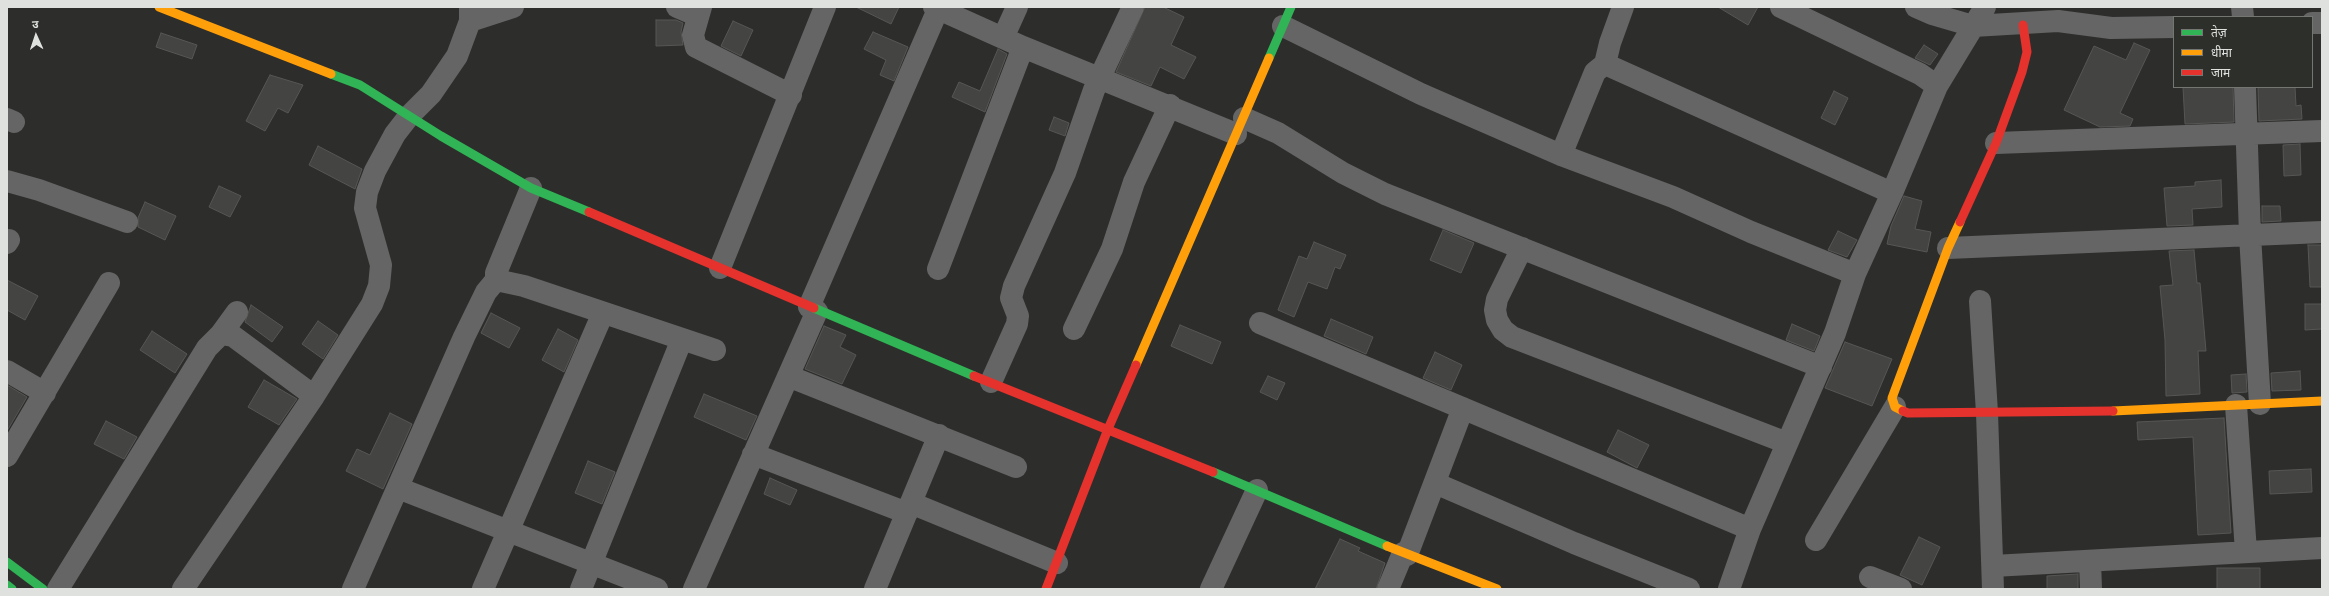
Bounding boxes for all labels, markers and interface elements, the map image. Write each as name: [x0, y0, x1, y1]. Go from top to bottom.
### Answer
north arrow: [16, 16, 56, 56]
text: उ: [32, 16, 39, 32]
legend: [2173, 16, 2313, 88]
text: तेज़: [2211, 23, 2227, 42]
text: धीमा: [2211, 43, 2232, 62]
text: जाम: [2211, 63, 2230, 82]

